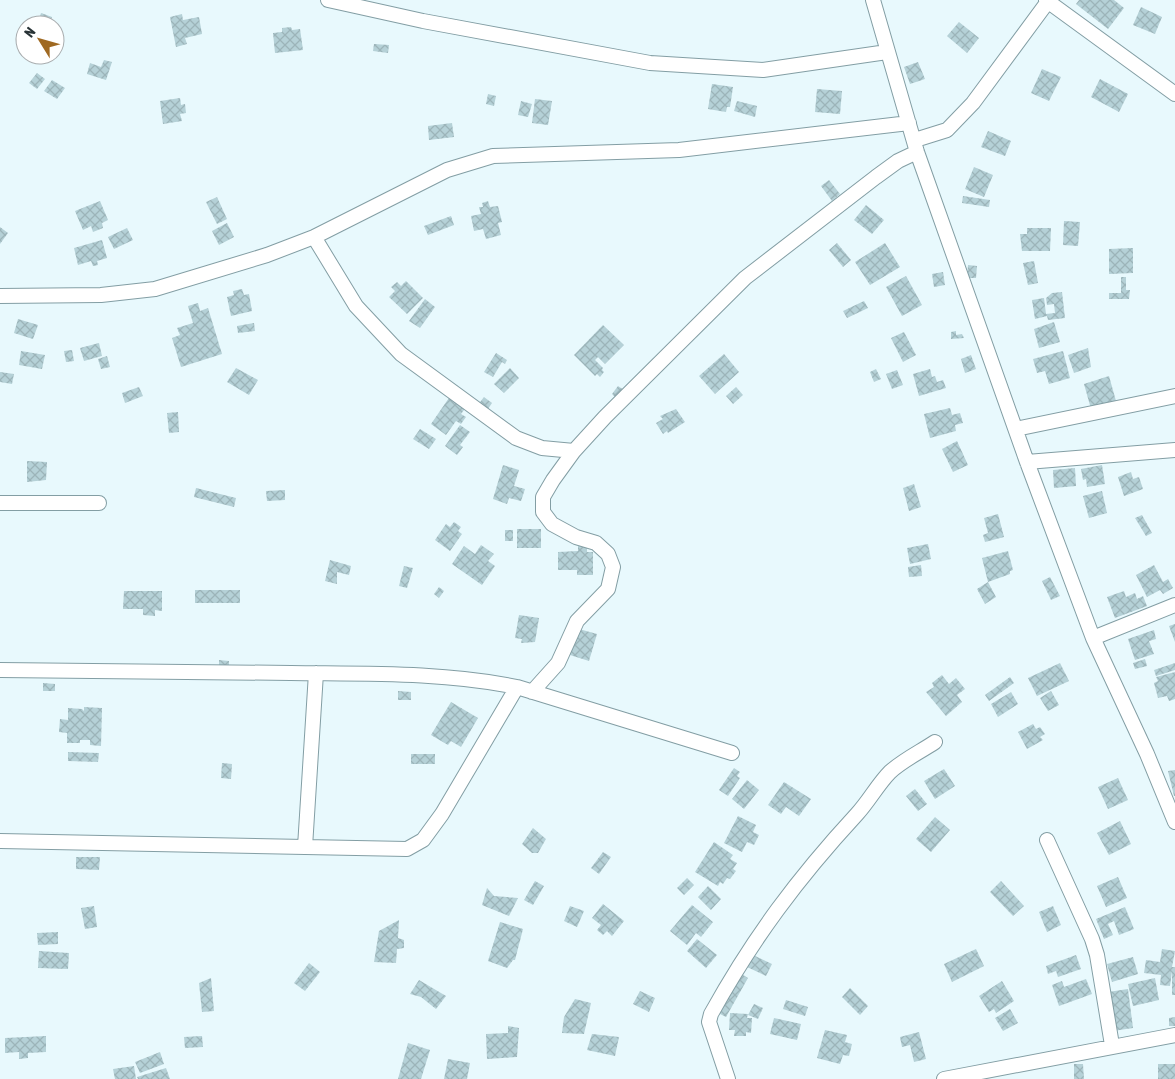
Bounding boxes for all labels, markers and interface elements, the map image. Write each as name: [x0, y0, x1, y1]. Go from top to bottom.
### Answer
north arrow: [15, 15, 65, 65]
text: N: [21, 24, 38, 40]

